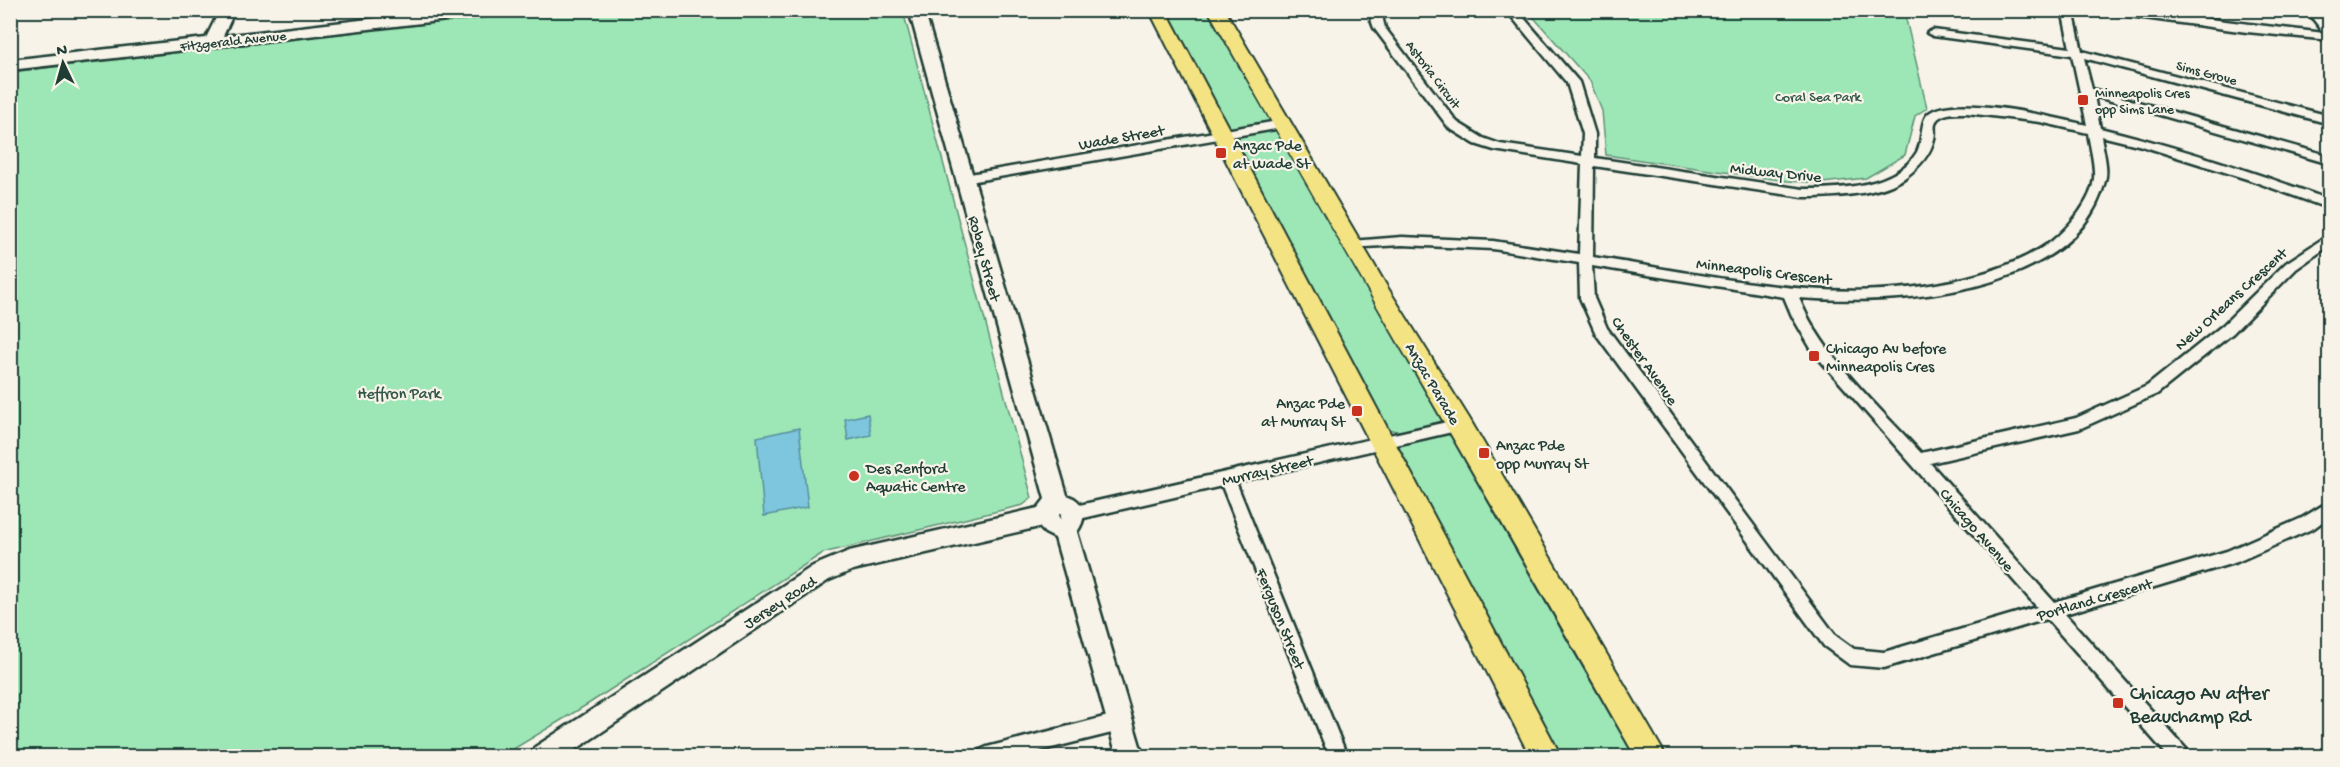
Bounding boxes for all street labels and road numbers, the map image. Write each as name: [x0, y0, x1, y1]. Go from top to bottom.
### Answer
street label: Fitzgerald Avenue: [178, 28, 288, 57]
street label: Astoria Circuit: [1401, 38, 1464, 114]
street label: Sims Grove: [2174, 58, 2239, 91]
street label: Wade Street: [1077, 122, 1167, 156]
street label: Midway Drive: [1729, 160, 1823, 189]
street label: Robey Street: [962, 214, 1004, 305]
street label: New Orleans Crescent: [2172, 244, 2293, 356]
street label: Minneapolis Crescent: [1695, 256, 1834, 291]
street label: Chester Avenue: [1606, 314, 1681, 411]
street label: Anzac Parade: [1399, 340, 1463, 430]
street label: Murray Street: [1220, 452, 1317, 492]
street label: Chicago Avenue: [1934, 486, 2017, 577]
street label: Ferguson Street: [1250, 565, 1308, 674]
street label: Jersey Road: [741, 572, 822, 635]
street label: Portland Crescent: [2034, 575, 2156, 627]

